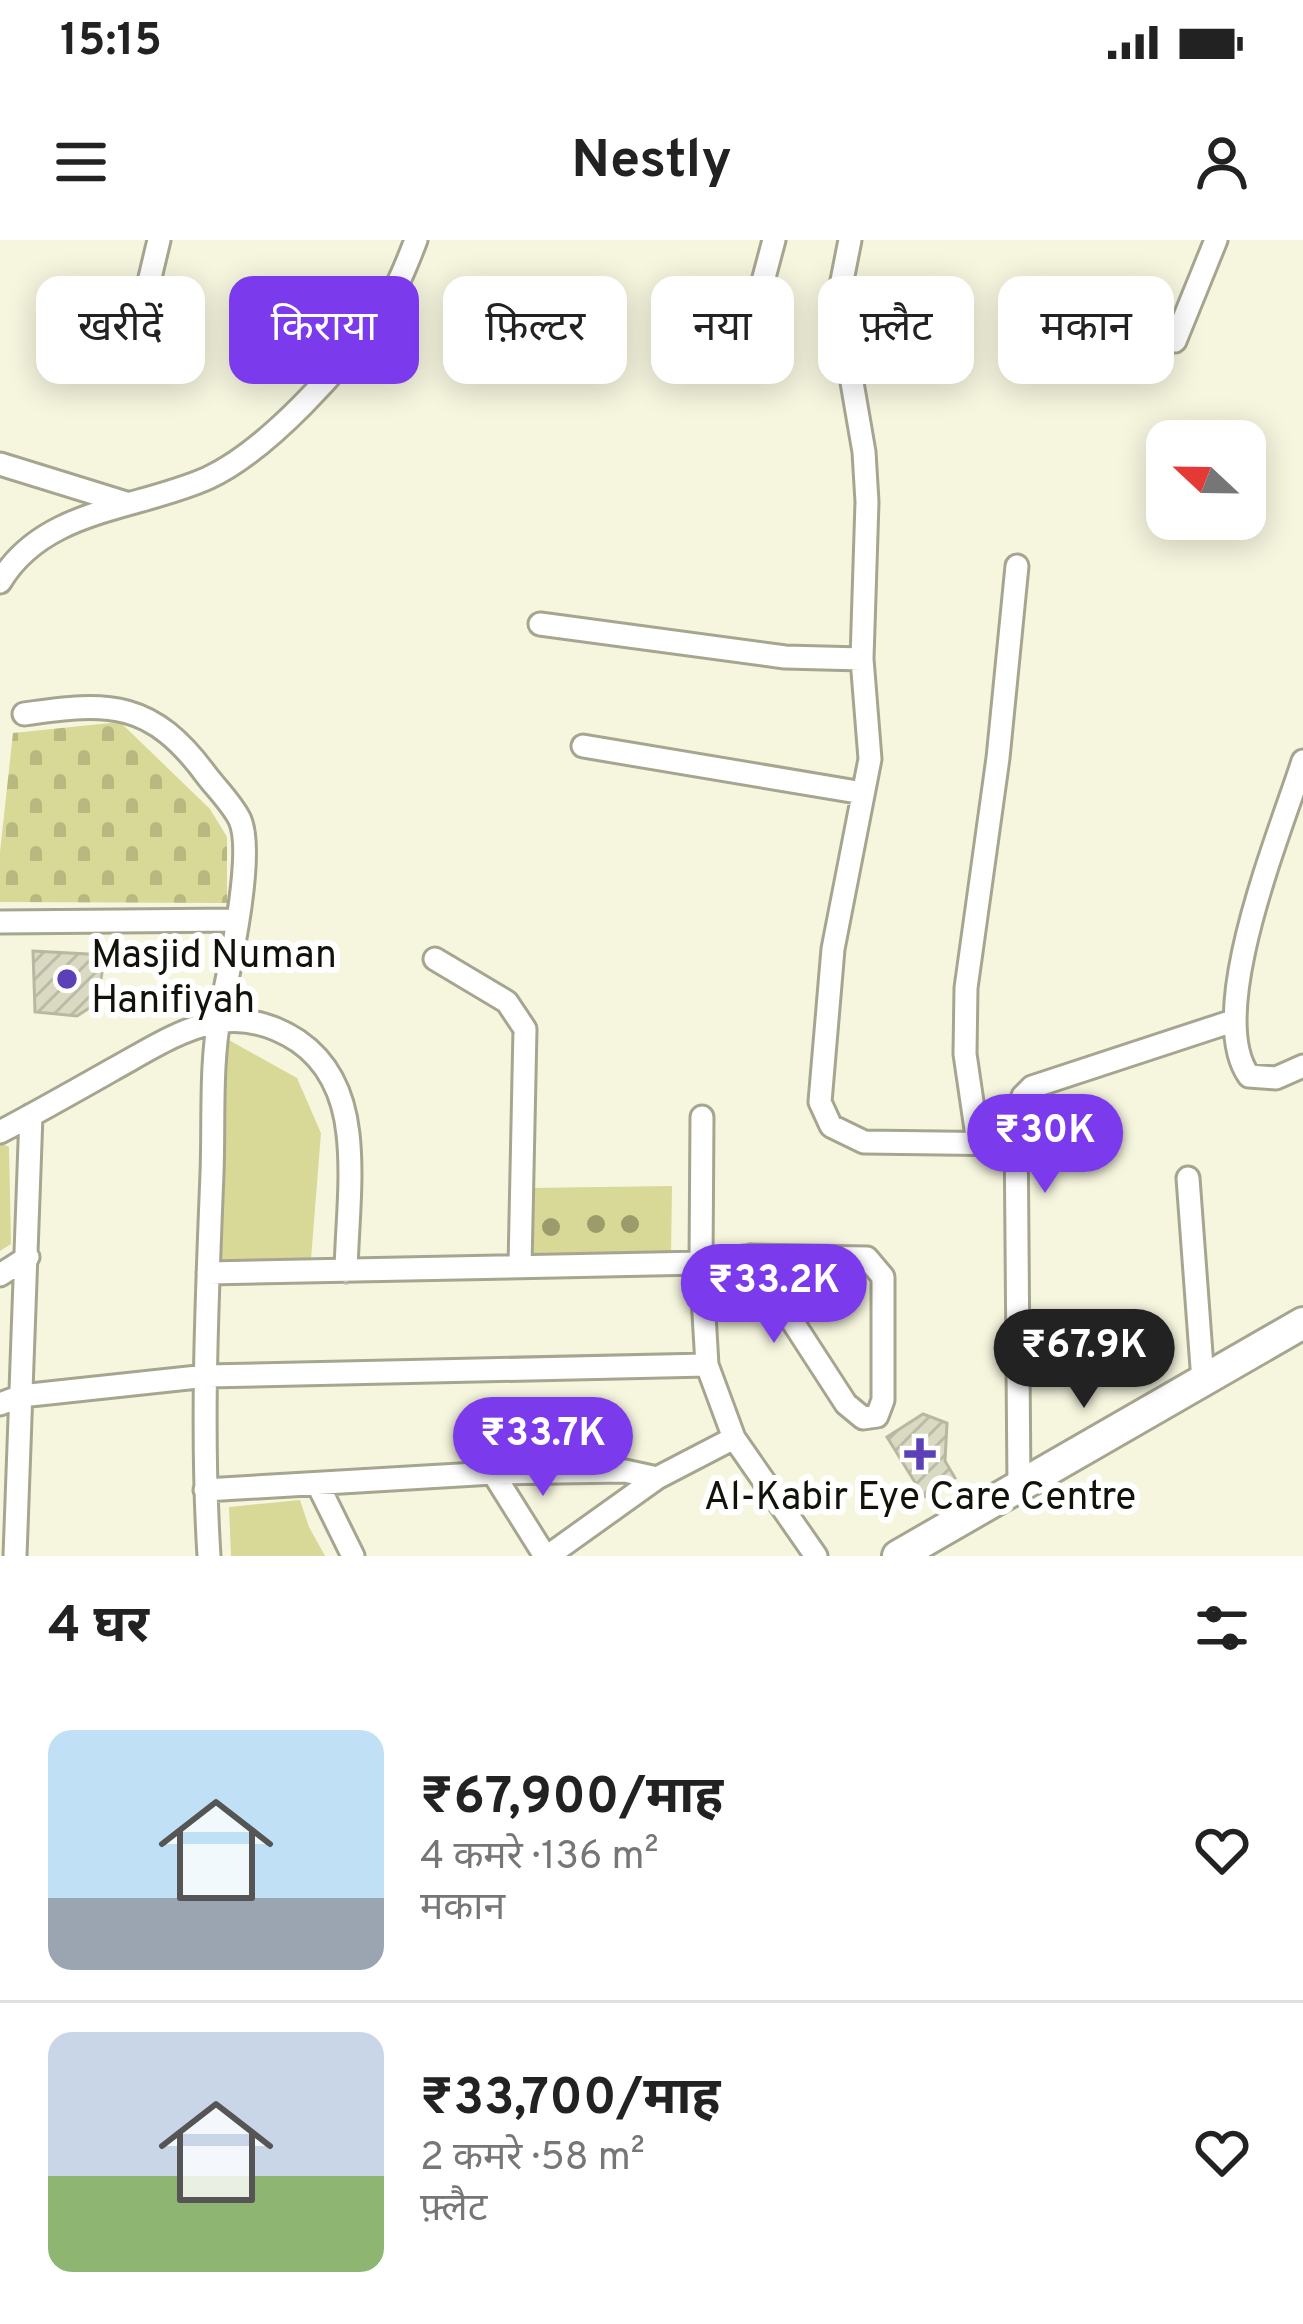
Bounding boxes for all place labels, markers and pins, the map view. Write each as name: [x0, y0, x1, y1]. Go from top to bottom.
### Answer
place label: Masjid Numan Hanifiyah: [91, 933, 337, 1027]
marker: Masjid Numan Hanifiyah: [54, 966, 80, 992]
pin: ₹30K: [974, 1094, 1116, 1196]
pin: ₹33.2K: [676, 1244, 872, 1346]
pin: ₹67.9K: [986, 1309, 1182, 1411]
pin: ₹33.7K: [445, 1397, 641, 1499]
marker: Al-Kabir Eye Care Centre: [904, 1438, 936, 1470]
place label: Al-Kabir Eye Care Centre: [704, 1475, 1136, 1524]

